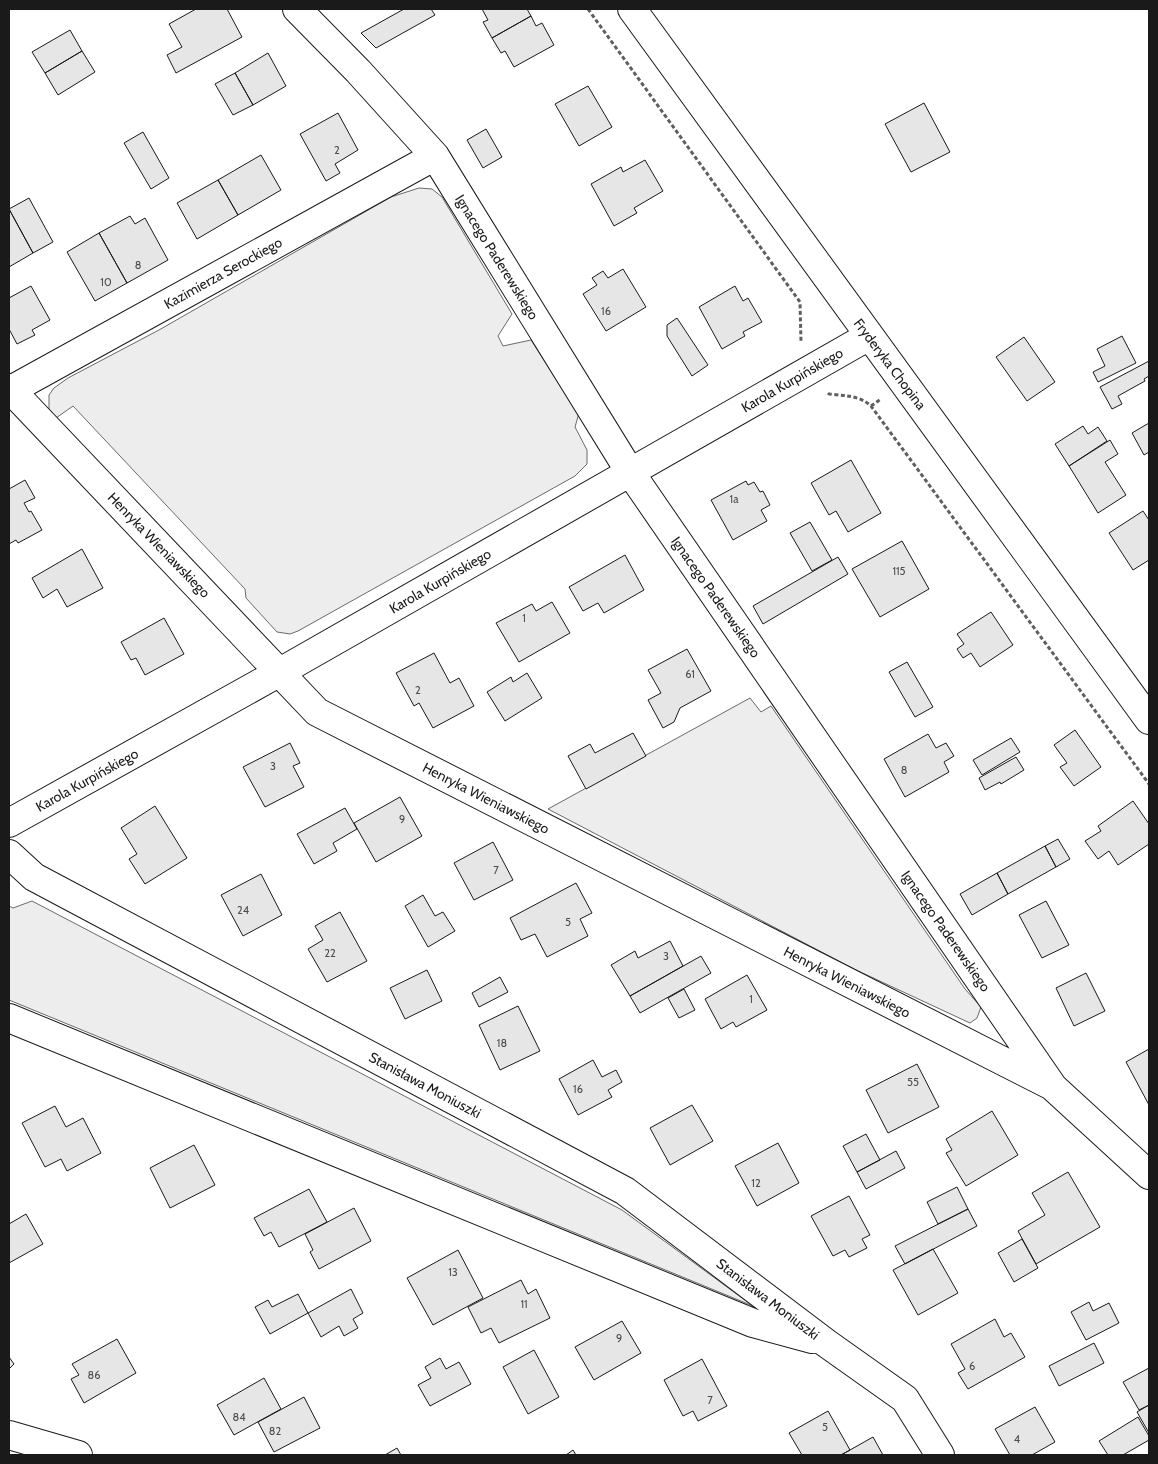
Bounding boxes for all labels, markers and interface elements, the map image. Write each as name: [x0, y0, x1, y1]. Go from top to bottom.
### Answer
house number: 2: [334, 143, 340, 157]
street label: Ignacego Paderewskiego: [451, 191, 543, 323]
street label: Kazimierza Serockiego: [161, 233, 285, 313]
house number: 8: [135, 258, 141, 272]
house number: 10: [100, 275, 112, 289]
house number: 16: [601, 304, 611, 318]
street label: Fryderyka Chopina: [850, 315, 930, 413]
street label: Karola Kurpińskiego: [738, 343, 846, 416]
street label: Henryka Wieniawskiego: [104, 488, 214, 602]
house number: 1a: [730, 492, 739, 506]
street label: Ignacego Paderewskiego: [667, 533, 765, 661]
street label: Karola Kurpińskiego: [386, 544, 494, 617]
house number: 115: [892, 564, 906, 578]
house number: 1: [522, 611, 526, 625]
house number: 61: [685, 667, 695, 681]
house number: 2: [415, 683, 421, 697]
street label: Karola Kurpińskiego: [33, 744, 142, 816]
street label: Henryka Wieniawskiego: [420, 758, 553, 838]
house number: 3: [270, 759, 276, 773]
house number: 8: [901, 763, 907, 777]
house number: 9: [399, 812, 405, 826]
house number: 7: [493, 863, 499, 877]
street label: Ignacego Paderewskiego: [897, 867, 995, 995]
house number: 24: [237, 903, 250, 917]
house number: 5: [565, 915, 571, 929]
street label: Henryka Wieniawskiego: [781, 942, 914, 1022]
house number: 22: [324, 946, 336, 960]
house number: 3: [663, 949, 669, 963]
house number: 1: [749, 992, 753, 1006]
house number: 18: [497, 1036, 507, 1050]
street label: Stanisława Moniuszki: [366, 1048, 484, 1122]
house number: 55: [907, 1075, 919, 1089]
house number: 16: [573, 1082, 583, 1096]
house number: 12: [751, 1176, 761, 1190]
street label: Stanisława Moniuszki: [713, 1254, 823, 1344]
house number: 13: [448, 1265, 458, 1279]
house number: 11: [520, 1297, 528, 1311]
house number: 9: [616, 1331, 622, 1345]
house number: 6: [969, 1359, 975, 1373]
house number: 86: [88, 1368, 100, 1382]
house number: 7: [707, 1393, 713, 1407]
house number: 84: [232, 1410, 246, 1424]
house number: 5: [822, 1420, 828, 1434]
house number: 82: [269, 1424, 281, 1438]
house number: 4: [1014, 1432, 1021, 1446]

